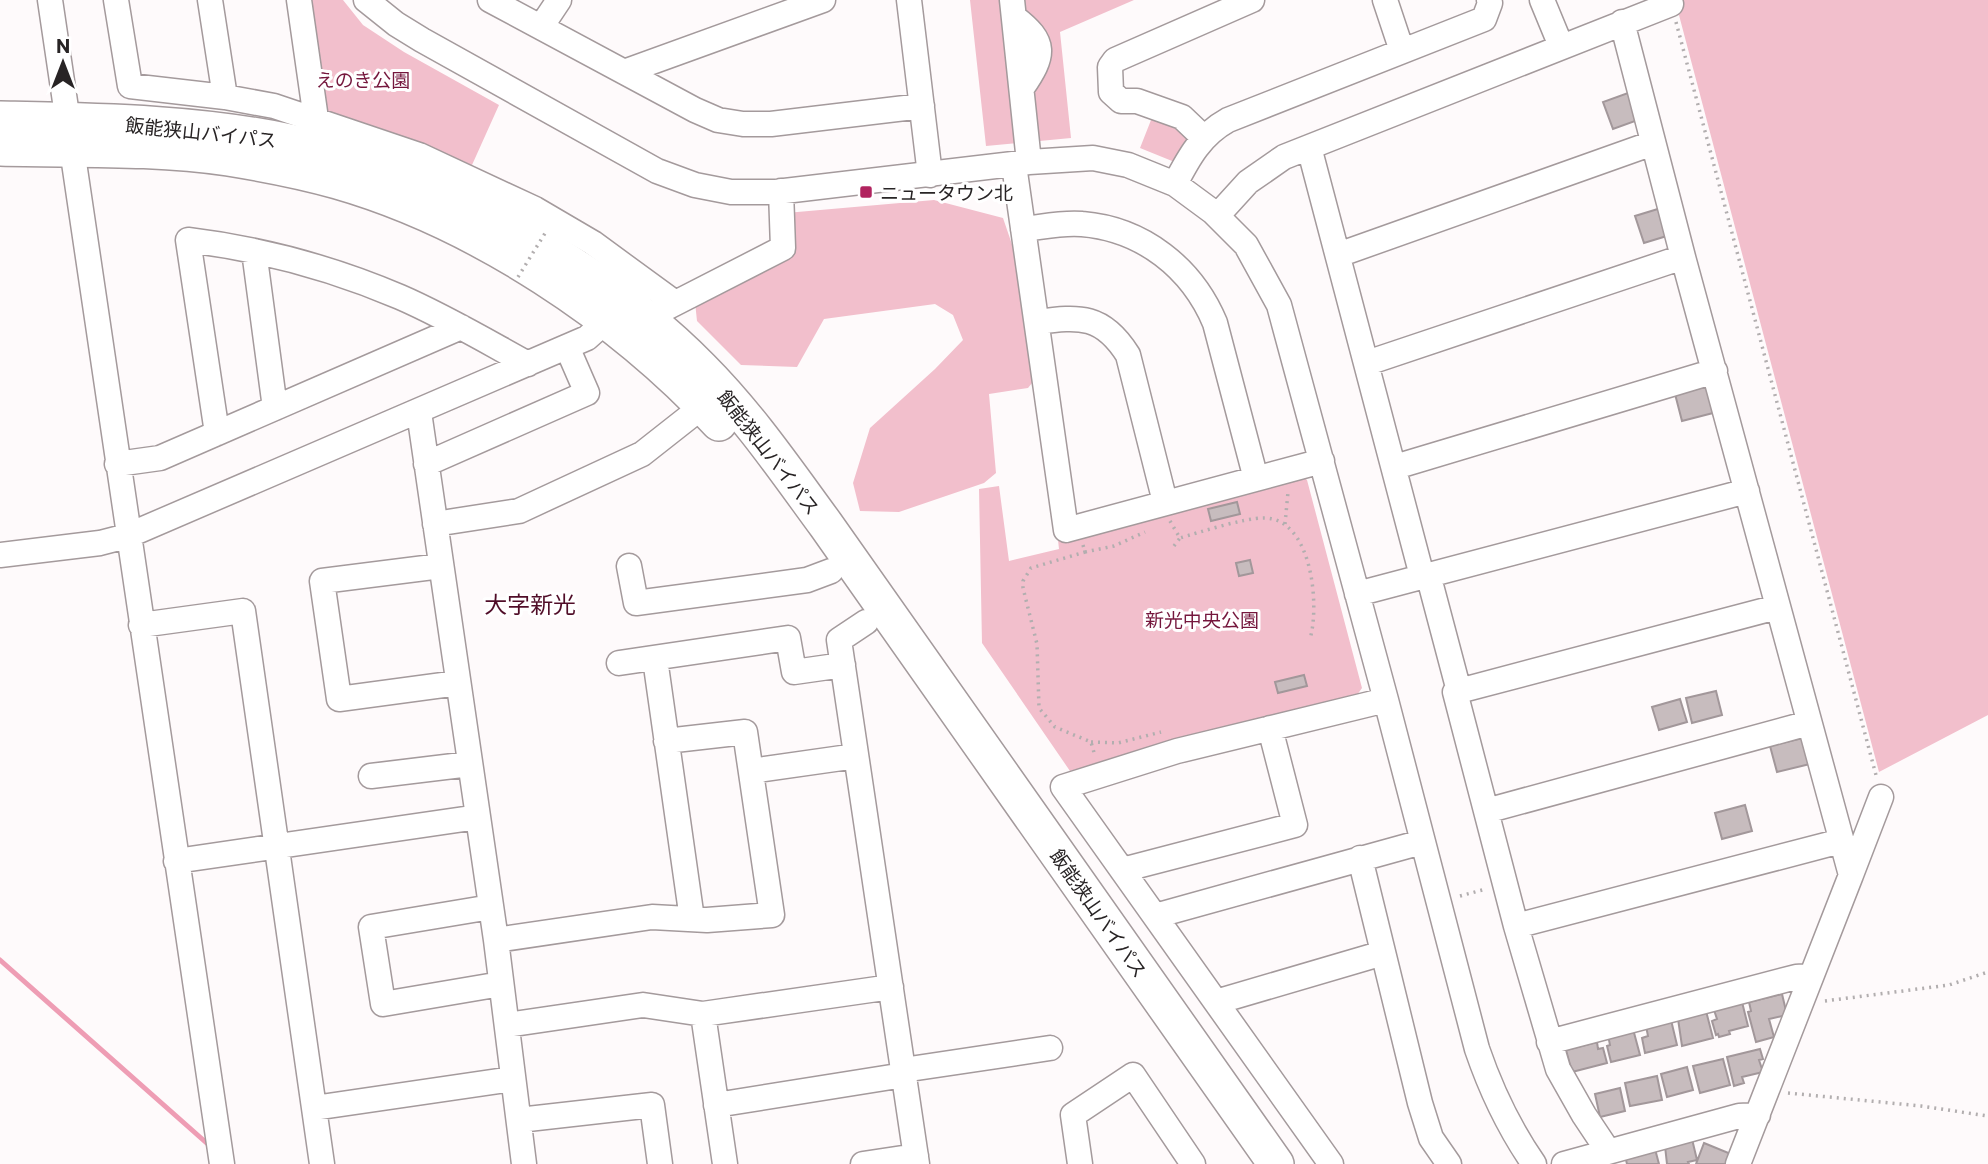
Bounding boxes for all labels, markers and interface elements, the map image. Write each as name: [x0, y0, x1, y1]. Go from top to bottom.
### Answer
north arrow: [28, 28, 98, 98]
text: N: [56, 34, 70, 57]
park label: えのき公園: [316, 68, 410, 91]
street label: 飯能狭山バイパス: [124, 113, 278, 151]
place label: ニュータウン北: [880, 181, 1013, 204]
marker: ニュータウン北: [858, 184, 874, 200]
street label: 飯能狭山バイパス: [713, 385, 825, 519]
district label: 大字新光: [484, 590, 576, 618]
park label: 新光中央公園: [1145, 608, 1259, 631]
street label: 飯能狭山バイパス: [1046, 844, 1152, 982]

